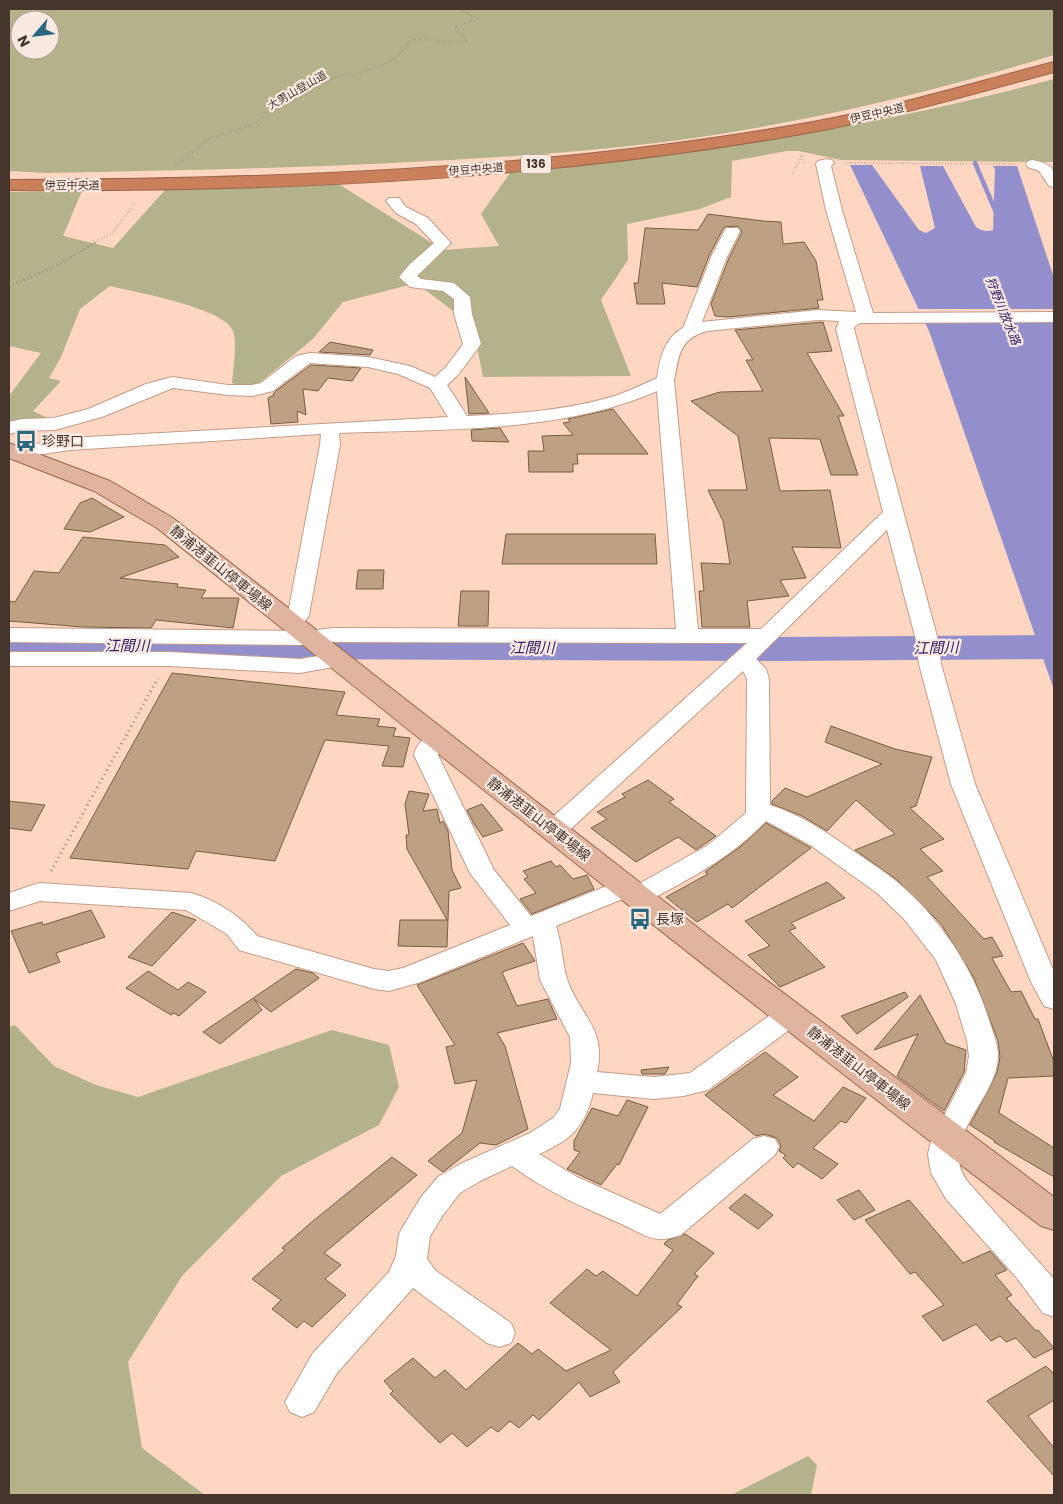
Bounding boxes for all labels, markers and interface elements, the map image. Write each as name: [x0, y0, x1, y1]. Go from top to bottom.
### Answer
north arrow: [10, 10, 60, 60]
text: N: [12, 32, 35, 50]
street label: 大男山登山道: [264, 67, 330, 113]
street label: 伊豆中央道: [848, 99, 906, 127]
road number: 136: [521, 154, 551, 173]
street label: 伊豆中央道: [448, 159, 504, 179]
street label: 伊豆中央道: [45, 177, 100, 193]
water label: 狩野川放水路: [982, 274, 1025, 348]
bus stop icon: 珍野口: [13, 428, 39, 454]
place label: 珍野口: [42, 431, 84, 451]
street label: 静浦港韮山停車場線: [166, 521, 276, 615]
water label: 江間川: [104, 635, 151, 656]
water label: 江間川: [509, 637, 556, 658]
water label: 江間川: [913, 637, 961, 658]
street label: 静浦港韮山停車場線: [483, 772, 595, 866]
bus stop icon: 長塚: [627, 906, 653, 932]
place label: 長塚: [656, 909, 684, 929]
street label: 静浦港韮山停車場線: [803, 1021, 915, 1115]

